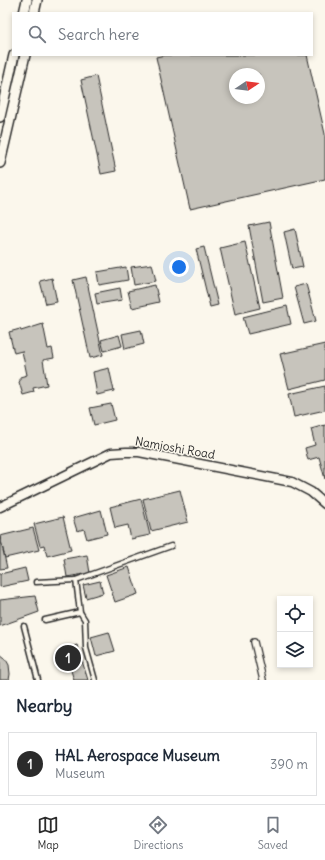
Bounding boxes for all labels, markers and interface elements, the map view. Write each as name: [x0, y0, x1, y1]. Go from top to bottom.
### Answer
search box: [12, 12, 313, 56]
icon: search: [26, 23, 48, 45]
text: Search here: [58, 25, 139, 44]
north arrow: [229, 68, 265, 104]
your location: [169, 257, 189, 277]
street label: Namjoshi Road: [134, 433, 216, 462]
map controls: [277, 596, 313, 668]
button: locate: [277, 596, 313, 632]
button: layers: [277, 632, 313, 668]
pin: 1: [55, 643, 81, 673]
text: Nearby: [16, 695, 72, 717]
text: HAL Aerospace Museum: [55, 746, 220, 765]
text: 1: [27, 756, 33, 773]
text: 390 m: [270, 756, 308, 773]
text: Museum: [55, 765, 105, 782]
tab: Map: [37, 814, 59, 852]
tab: Directions: [134, 814, 183, 852]
tab: Saved: [258, 814, 288, 852]

